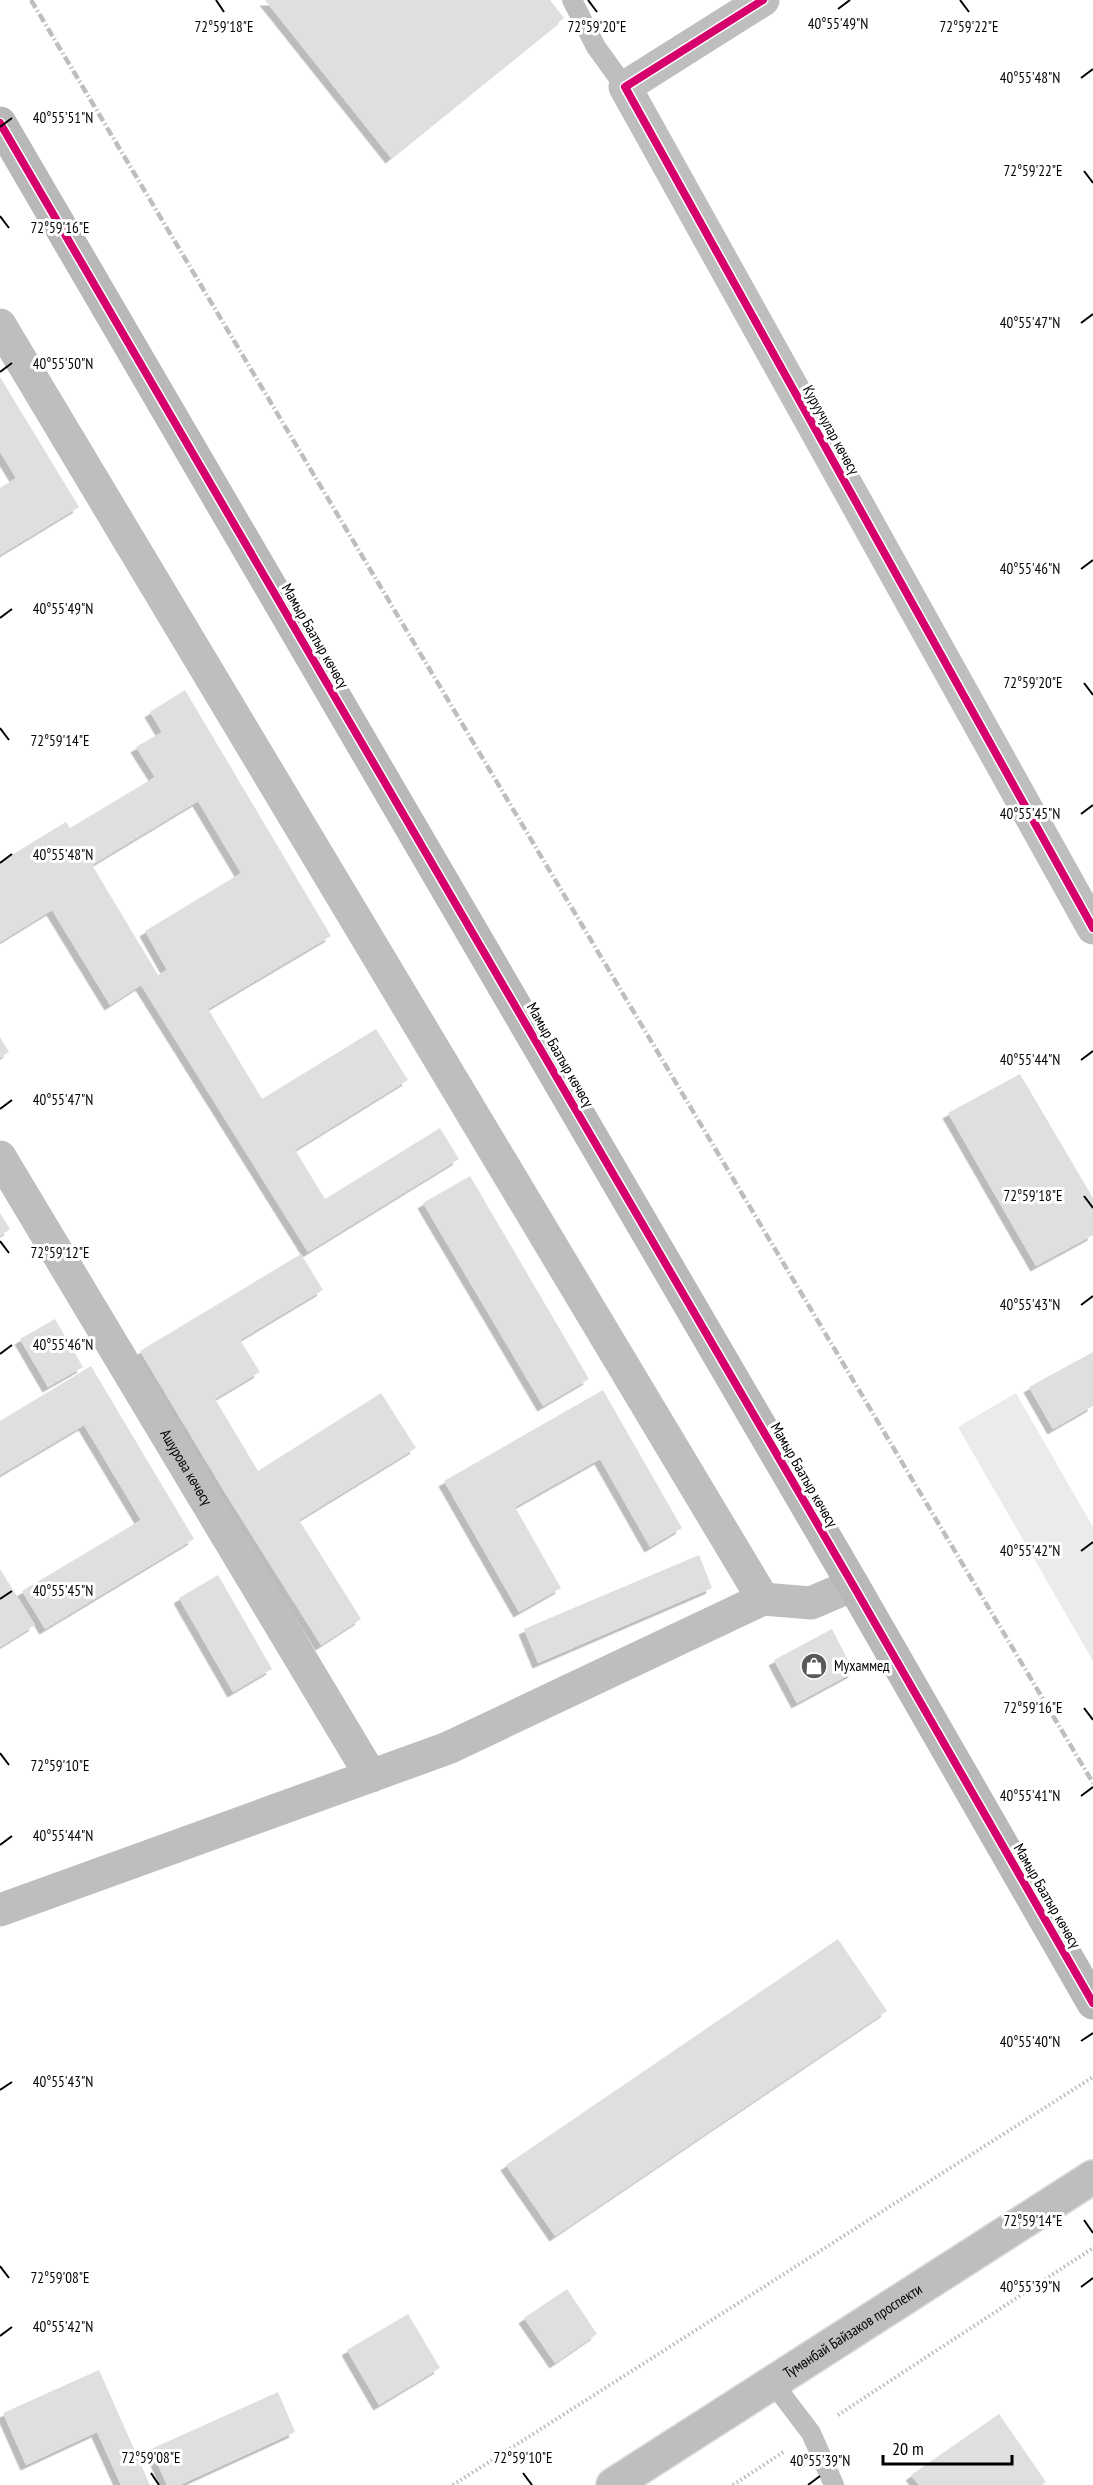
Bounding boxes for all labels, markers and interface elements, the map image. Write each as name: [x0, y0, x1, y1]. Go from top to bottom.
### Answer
text: 40°55'49"N: [808, 14, 868, 33]
text: 72°59'18"E: [194, 17, 254, 36]
text: 72°59'20"E: [567, 17, 627, 36]
text: 72°59'22"E: [939, 17, 999, 36]
text: 40°55'48"N: [1000, 68, 1060, 87]
text: 40°55'51"N: [33, 108, 93, 127]
text: 72°59'22"E: [1003, 161, 1063, 180]
text: 72°59'16"E: [30, 218, 90, 237]
text: 40°55'47"N: [1000, 313, 1060, 332]
text: 40°55'50"N: [33, 354, 93, 373]
street label: Куруучулар көчөсү: [799, 382, 864, 478]
text: 40°55'46"N: [1000, 559, 1060, 578]
street label: Мамыр Баатыр көчөсү: [278, 580, 353, 692]
text: 40°55'49"N: [33, 599, 93, 618]
text: 72°59'20"E: [1003, 673, 1063, 692]
text: 72°59'14"E: [30, 731, 90, 750]
text: 40°55'45"N: [1000, 804, 1060, 823]
text: 40°55'48"N: [33, 845, 93, 864]
street label: Мамыр Баатыр көчөсү: [523, 999, 598, 1111]
text: 40°55'44"N: [1000, 1050, 1060, 1069]
text: 40°55'47"N: [33, 1090, 93, 1109]
text: 72°59'18"E: [1003, 1186, 1063, 1205]
text: 72°59'12"E: [30, 1243, 90, 1262]
text: 40°55'43"N: [1000, 1295, 1060, 1314]
text: 40°55'46"N: [33, 1335, 93, 1354]
street label: Мамыр Баатыр көчөсү: [767, 1419, 842, 1531]
street label: Ашурова көчөсү: [156, 1426, 217, 1509]
text: 40°55'42"N: [1000, 1541, 1060, 1560]
text: 40°55'45"N: [33, 1581, 93, 1600]
shop icon: Мухаммед: [799, 1651, 829, 1681]
place label: Мухаммед: [834, 1656, 890, 1675]
text: 72°59'16"E: [1003, 1698, 1063, 1717]
text: 72°59'10"E: [30, 1756, 90, 1775]
text: 40°55'41"N: [1000, 1786, 1060, 1805]
text: 40°55'44"N: [33, 1826, 93, 1845]
street label: Мамыр Баатыр көчөсү: [1010, 1840, 1085, 1952]
text: 40°55'40"N: [1000, 2032, 1060, 2051]
text: 40°55'43"N: [33, 2072, 93, 2091]
text: 72°59'14"E: [1003, 2211, 1063, 2230]
text: 72°59'08"E: [30, 2268, 90, 2287]
text: 40°55'39"N: [1000, 2277, 1060, 2296]
street label: Түмөнбай Байзаков проспекти: [780, 2279, 925, 2382]
text: 40°55'42"N: [33, 2317, 93, 2336]
scale bar: [883, 2428, 1012, 2466]
text: 20 m: [892, 2437, 924, 2460]
text: 72°59'08"E: [121, 2448, 181, 2467]
text: 72°59'10"E: [493, 2448, 553, 2467]
text: 40°55'39"N: [790, 2451, 850, 2470]

